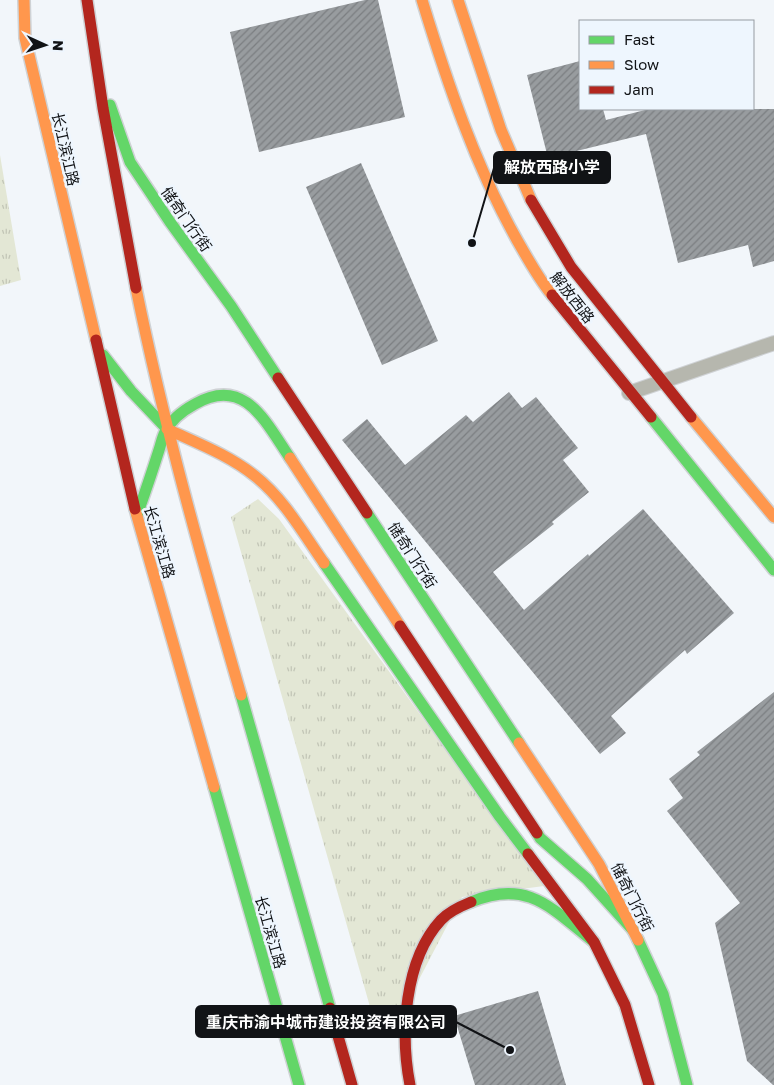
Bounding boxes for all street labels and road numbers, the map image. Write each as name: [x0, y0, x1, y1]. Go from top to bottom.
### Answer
street label: 长江滨江路: [49, 110, 83, 188]
street label: 储奇门行街: [158, 183, 216, 255]
street label: 解放西路: [547, 268, 599, 326]
street label: 长江滨江路: [141, 503, 179, 581]
street label: 储奇门行街: [385, 519, 441, 591]
street label: 储奇门行街: [608, 859, 658, 935]
street label: 长江滨江路: [252, 893, 290, 971]

